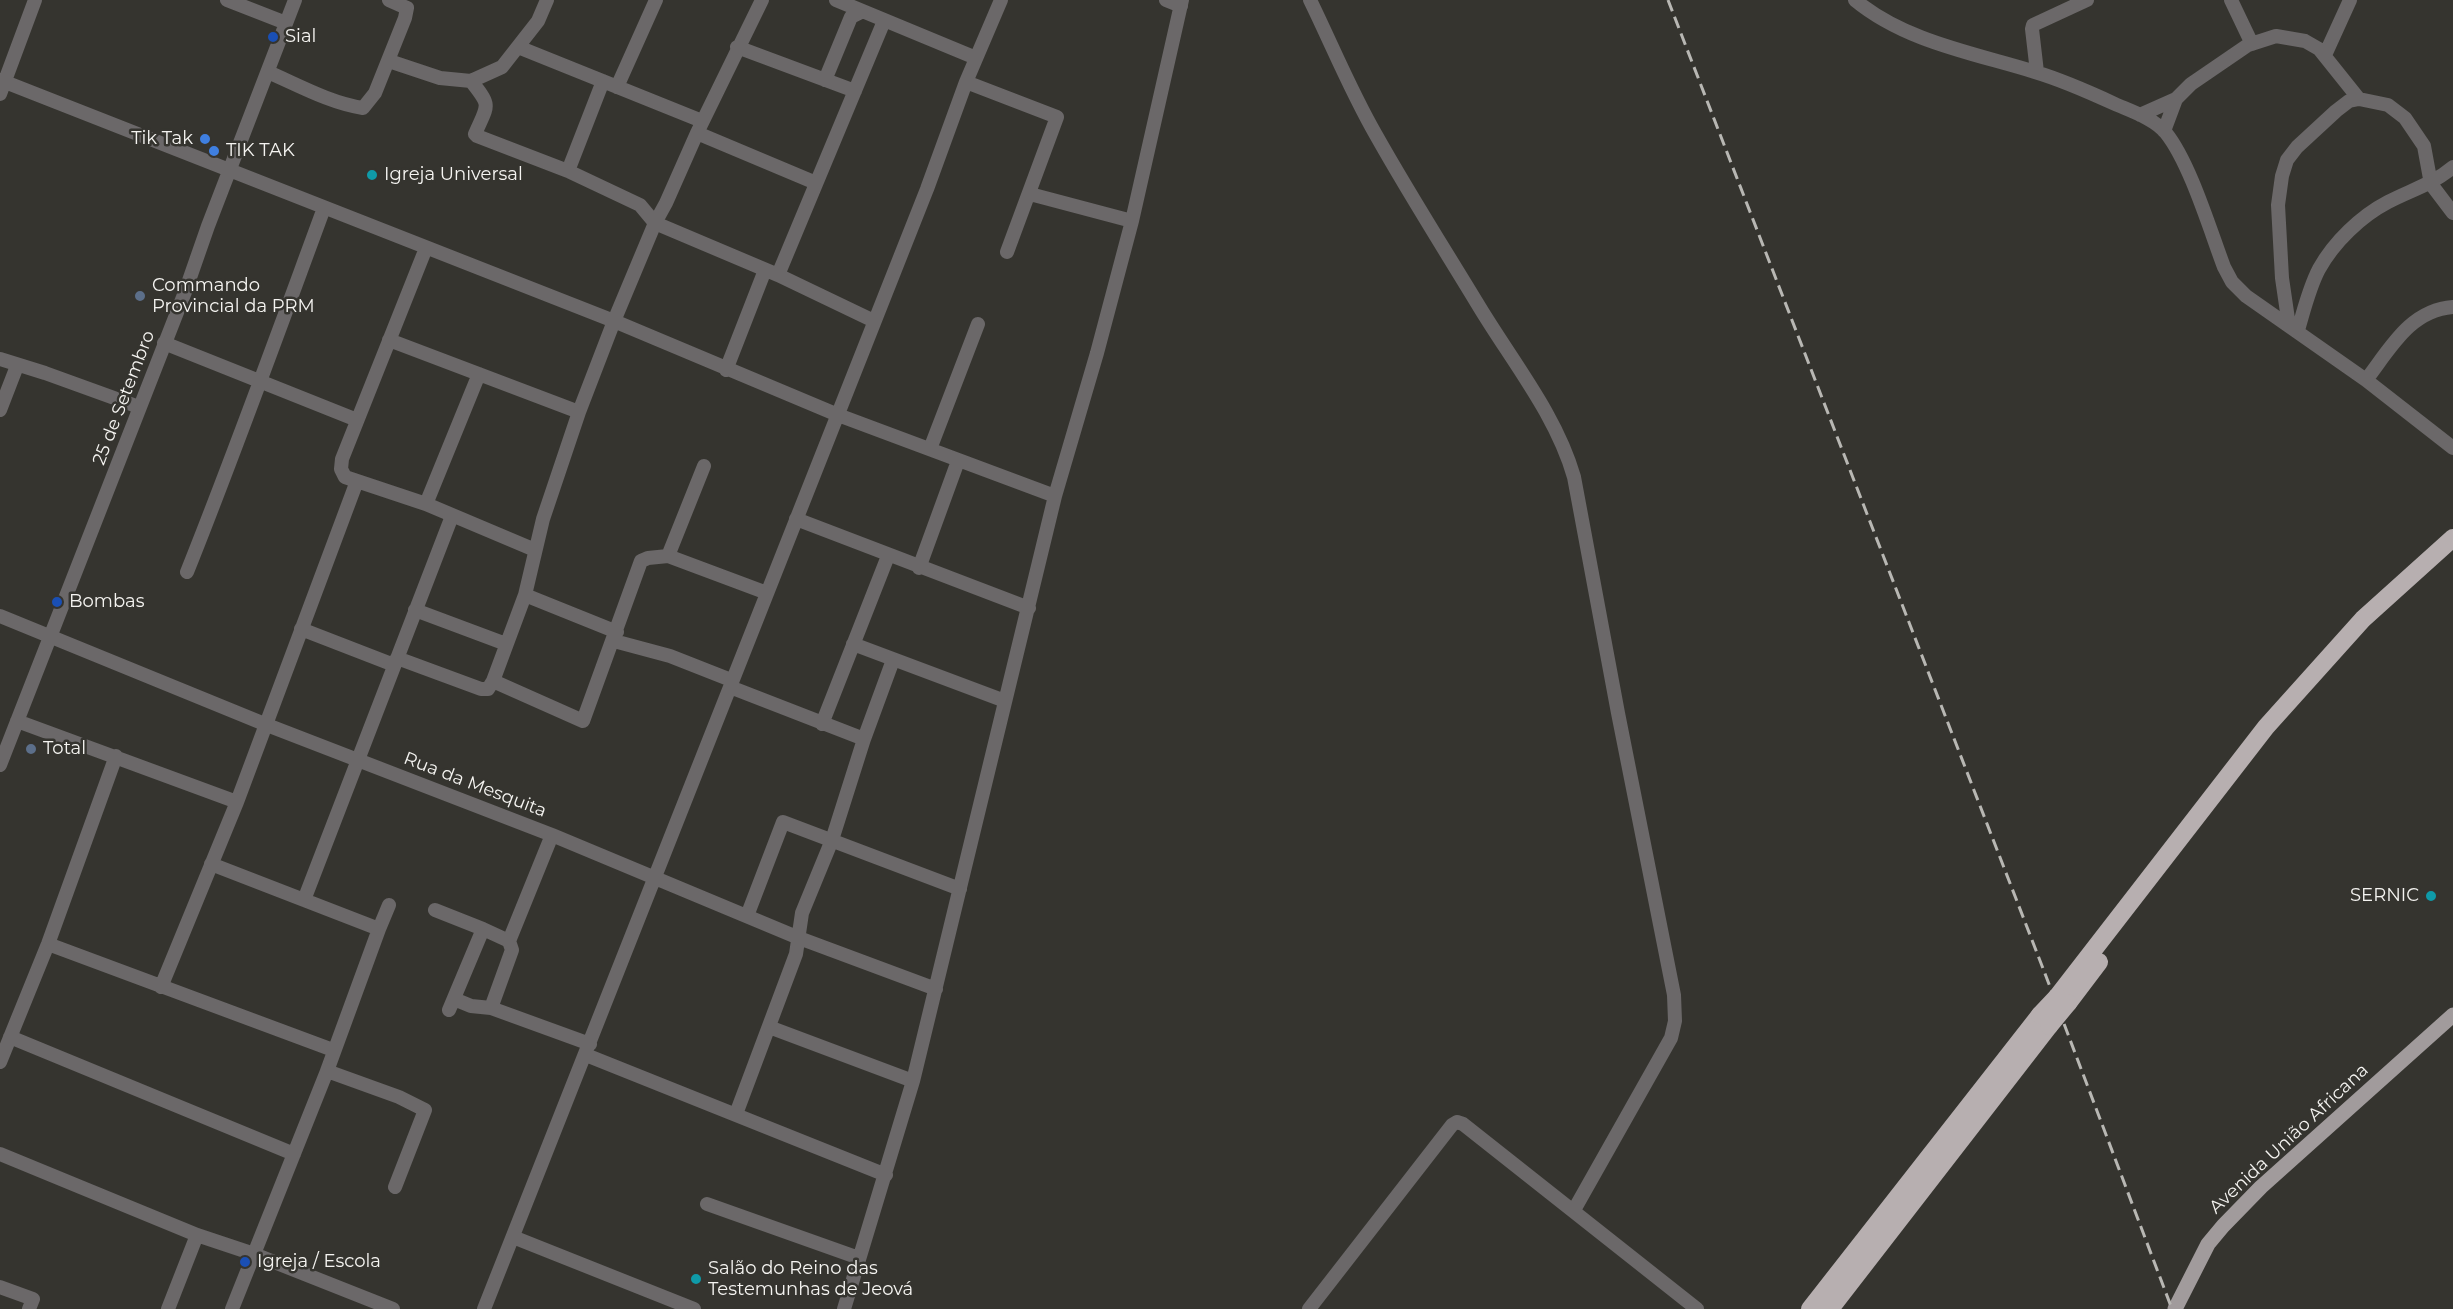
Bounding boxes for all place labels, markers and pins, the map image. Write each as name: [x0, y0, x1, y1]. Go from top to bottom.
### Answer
place label: Sial: [285, 26, 316, 48]
marker: Sial: [266, 30, 280, 44]
place label: Tik Tak: [131, 128, 193, 150]
marker: Tik Tak: [198, 132, 212, 146]
place label: TIK TAK: [226, 140, 295, 162]
marker: TIK TAK: [207, 144, 221, 158]
place label: Igreja Universal: [384, 164, 523, 186]
marker: Igreja Universal: [365, 168, 379, 182]
place label: Commando Provincial da PRM: [152, 275, 315, 318]
marker: Commando Provincial da PRM: [133, 289, 147, 303]
place label: Bombas: [69, 591, 145, 613]
marker: Bombas: [50, 595, 64, 609]
place label: Total: [43, 738, 86, 760]
marker: Total: [24, 742, 38, 756]
place label: SERNIC: [2350, 885, 2419, 907]
marker: SERNIC: [2424, 889, 2438, 903]
place label: Igreja / Escola: [257, 1251, 381, 1273]
marker: Igreja / Escola: [238, 1255, 252, 1269]
place label: Salão do Reino das Testemunhas de Jeová: [708, 1258, 913, 1300]
marker: Salão do Reino das Testemunhas de Jeová: [689, 1272, 703, 1286]

